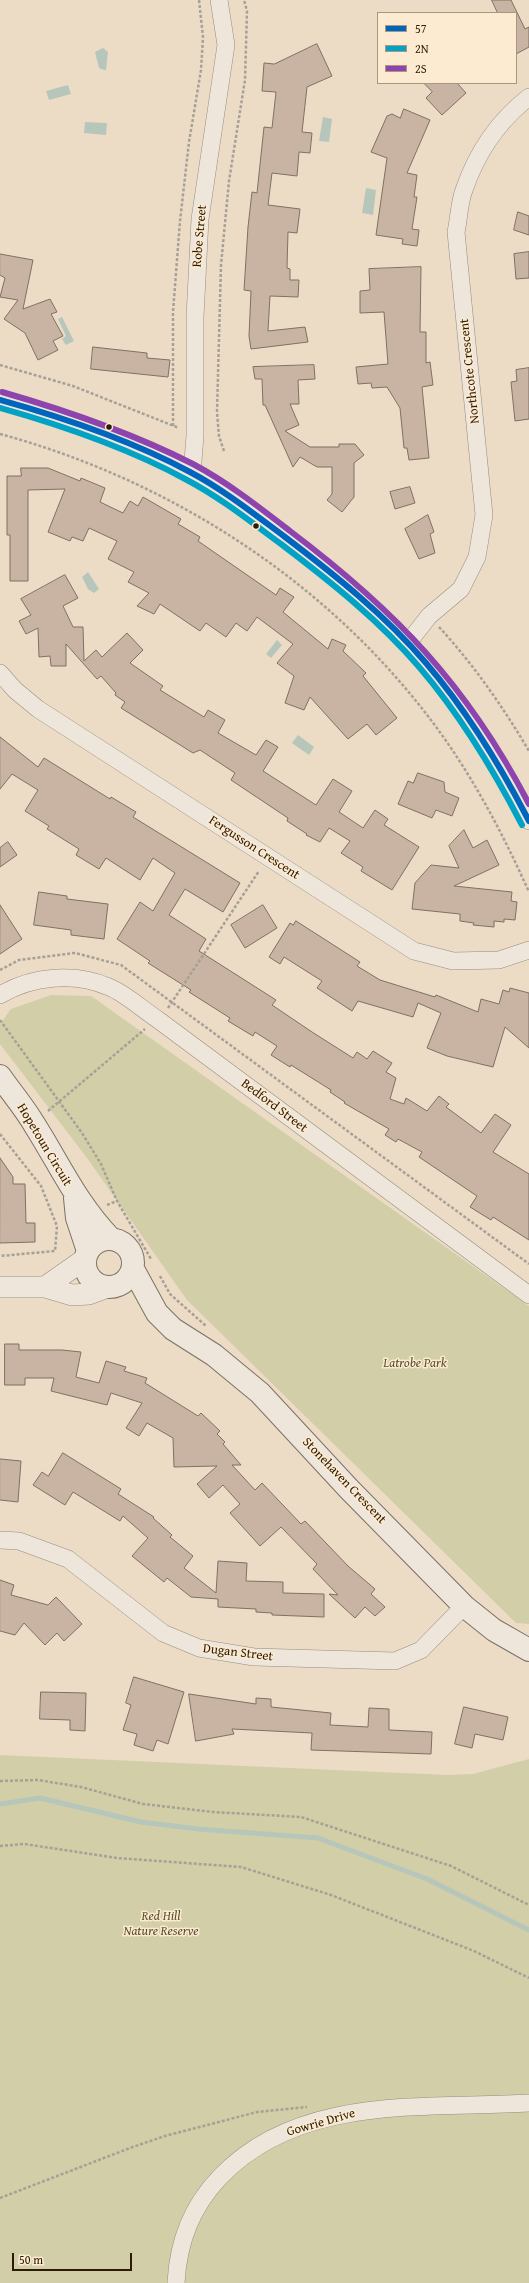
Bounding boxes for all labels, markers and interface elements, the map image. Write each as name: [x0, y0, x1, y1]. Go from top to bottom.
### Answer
legend: [377, 12, 517, 84]
text: 57: [415, 20, 427, 37]
text: 2N: [415, 40, 429, 57]
text: 2S: [415, 60, 427, 77]
street label: Robe Street: [189, 204, 211, 268]
street label: Northcote Crescent: [457, 318, 483, 424]
unlabelled marker: [104, 422, 114, 432]
unlabelled marker: [251, 521, 261, 531]
street label: Fergusson Crescent: [206, 813, 302, 883]
street label: Bedford Street: [238, 1076, 310, 1136]
street label: Hopetoun Circuit: [13, 1101, 75, 1189]
park label: Latrobe Park: [383, 1356, 447, 1372]
street label: Stonehaven Crescent: [299, 1435, 389, 1527]
street label: Dugan Street: [202, 1641, 274, 1665]
park label: Red Hill Nature Reserve: [123, 1909, 199, 1940]
street label: Gowrie Drive: [285, 2106, 357, 2140]
scale bar: [14, 2245, 134, 2271]
text: 50 m: [19, 2251, 43, 2268]

